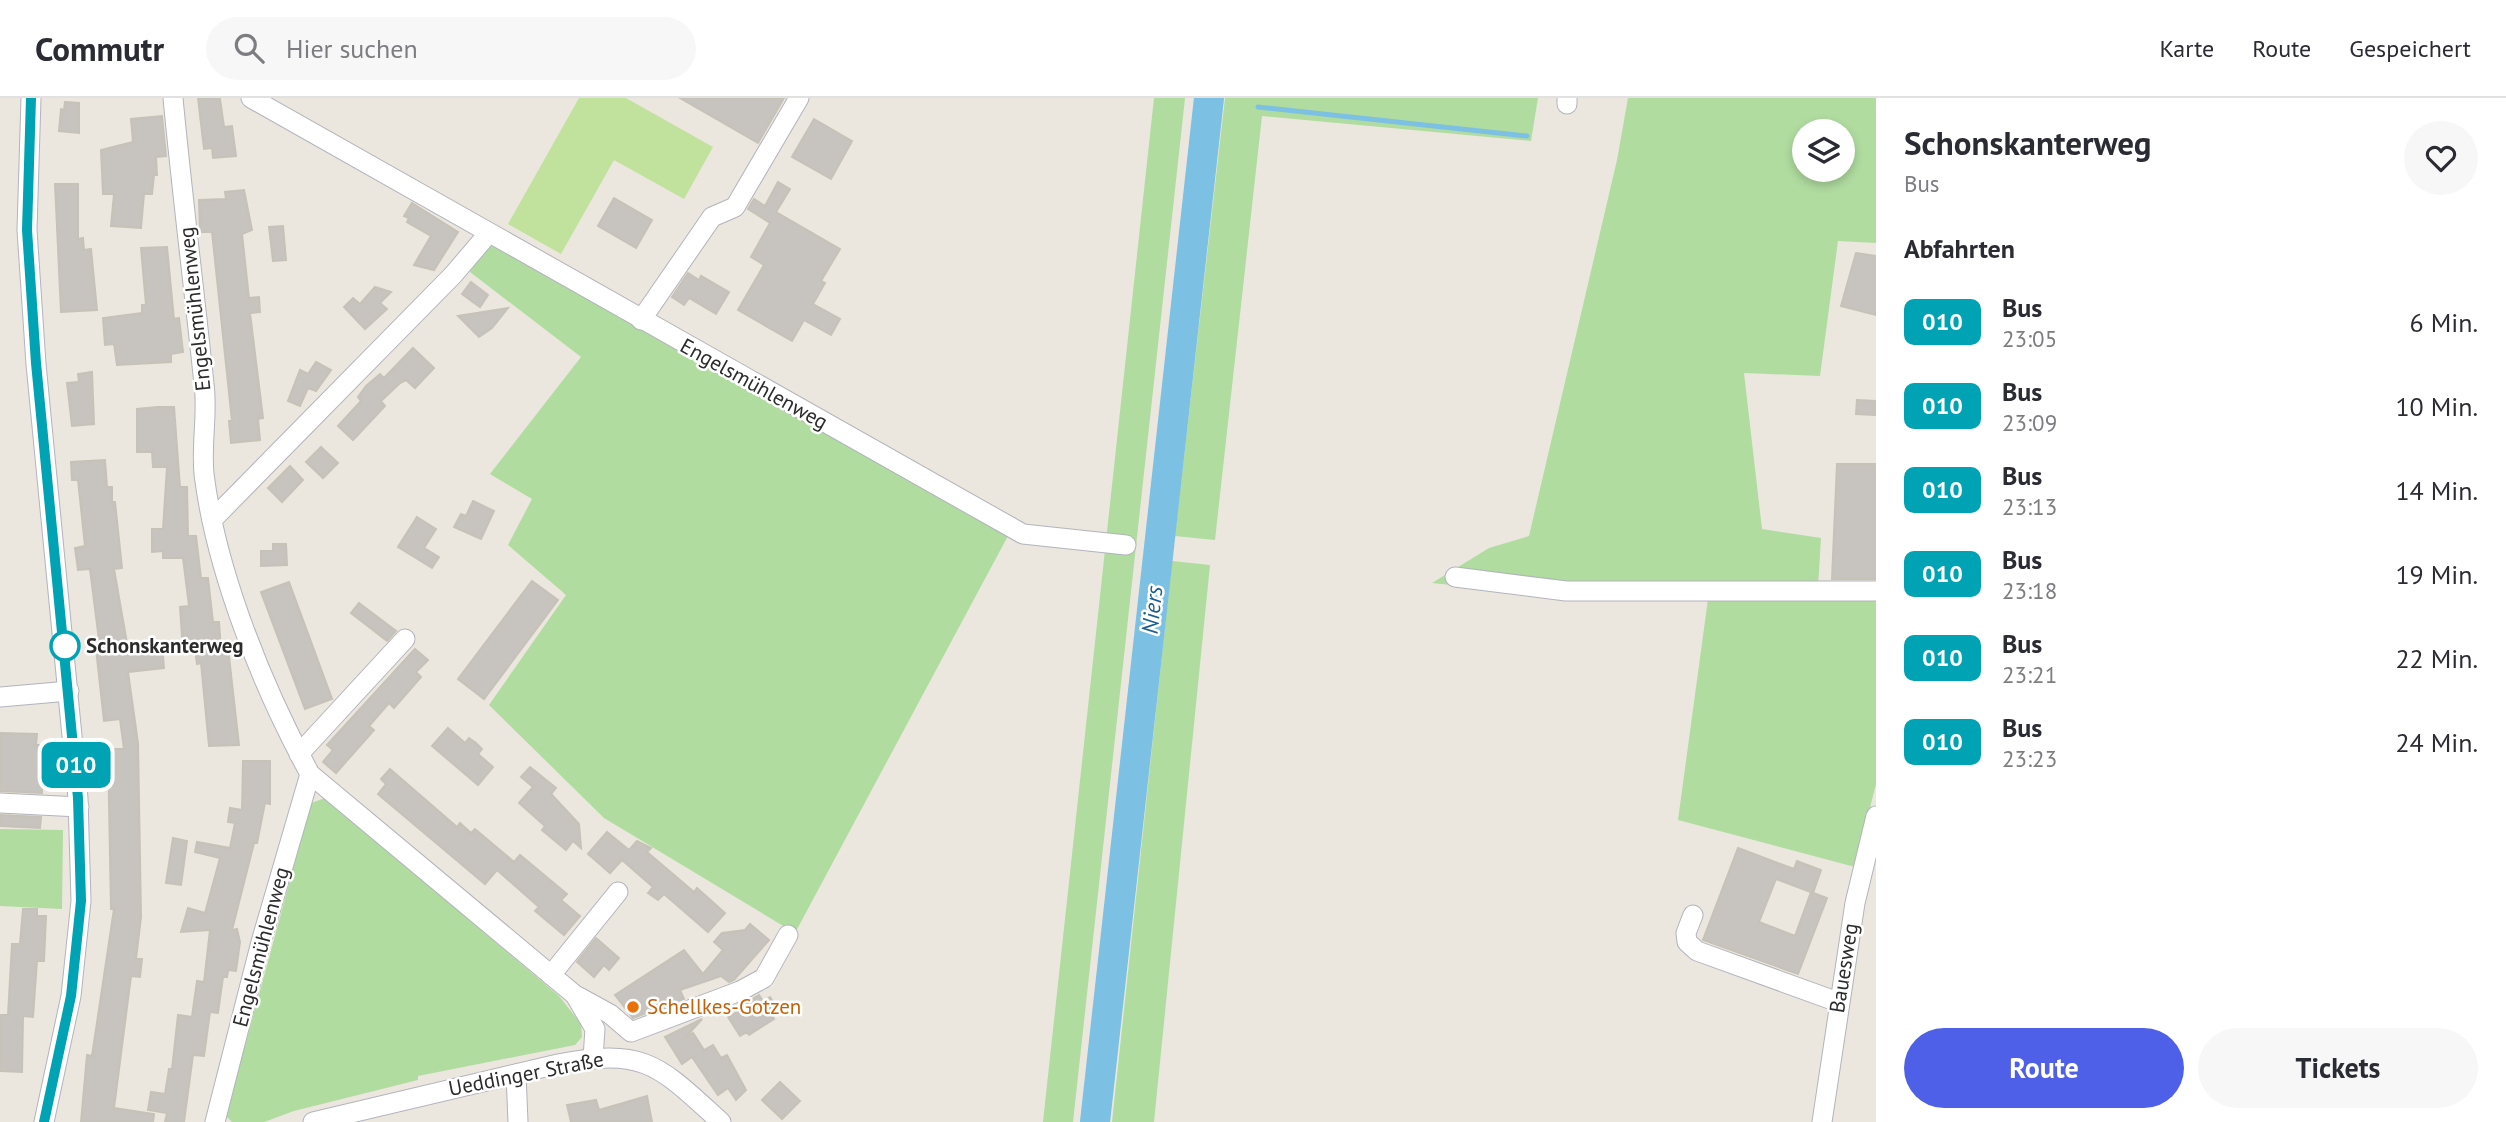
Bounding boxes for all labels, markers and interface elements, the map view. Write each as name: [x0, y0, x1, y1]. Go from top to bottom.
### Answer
search box: [206, 17, 696, 80]
text: Commutr: [35, 27, 164, 70]
icon: search: [230, 29, 268, 67]
text: Hier suchen: [286, 32, 418, 65]
text: Karte: [2159, 33, 2214, 64]
text: Route: [2252, 33, 2311, 64]
text: Gespeichert: [2349, 33, 2471, 64]
map controls: [1792, 119, 1855, 182]
button: layers: [1792, 119, 1855, 182]
text: Schonskanterweg: [1904, 121, 2151, 164]
button: heart: [2404, 121, 2478, 195]
text: Bus: [1904, 169, 1940, 198]
street label: Engelsmühlenweg: [172, 226, 217, 392]
text: Abfahrten: [1904, 232, 2015, 265]
text: Bus: [2002, 291, 2042, 324]
text: 010: [1922, 306, 1963, 337]
text: 6 Min.: [2410, 306, 2478, 339]
text: 23:05: [2002, 324, 2057, 353]
street label: Engelsmühlenweg: [676, 332, 833, 435]
text: Bus: [2002, 375, 2042, 408]
text: 010: [1922, 390, 1963, 421]
text: 10 Min.: [2395, 390, 2478, 423]
text: 23:09: [2002, 408, 2057, 437]
text: Bus: [2002, 459, 2042, 492]
text: 010: [1922, 474, 1963, 505]
text: 14 Min.: [2395, 474, 2478, 507]
text: 23:13: [2002, 492, 2057, 521]
text: Bus: [2002, 543, 2042, 576]
text: 010: [1922, 558, 1963, 589]
text: 19 Min.: [2395, 558, 2478, 591]
text: 23:18: [2002, 576, 2057, 605]
water label: Niers: [1135, 584, 1169, 635]
text: Bus: [2002, 627, 2042, 660]
marker: Schonskanterweg: [50, 631, 80, 661]
place label: Schonskanterweg: [86, 632, 243, 659]
text: 010: [1922, 642, 1963, 673]
text: 22 Min.: [2395, 642, 2478, 675]
text: 23:21: [2002, 660, 2057, 689]
text: Bus: [2002, 711, 2042, 744]
text: 010: [1922, 726, 1963, 757]
text: 24 Min.: [2395, 726, 2478, 759]
line badge: 010: [36, 742, 116, 788]
text: 23:23: [2002, 744, 2057, 773]
text: 010: [56, 749, 96, 780]
street label: Engelsmühlenweg: [226, 864, 295, 1030]
street label: Bauesweg: [1823, 921, 1864, 1015]
place label: Schellkes-Gotzen: [647, 993, 801, 1020]
marker: Schellkes-Gotzen: [625, 999, 641, 1015]
button: Route: [1904, 1028, 2184, 1108]
button: Tickets: [2198, 1028, 2478, 1108]
street label: Ueddinger Straße: [446, 1045, 606, 1102]

